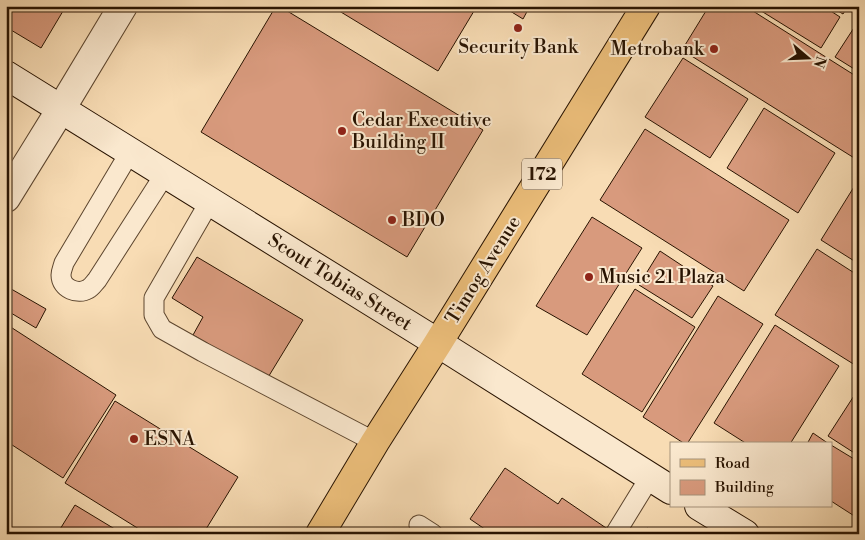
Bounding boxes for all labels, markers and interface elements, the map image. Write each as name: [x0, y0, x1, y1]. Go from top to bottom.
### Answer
marker: Security Bank: [512, 22, 524, 34]
north arrow: [782, 32, 832, 82]
place label: Security Bank: [458, 35, 579, 59]
place label: Metrobank: [611, 37, 705, 61]
marker: Metrobank: [708, 43, 720, 55]
text: N: [809, 54, 830, 70]
place label: Cedar Executive Building II: [351, 108, 491, 154]
marker: Cedar Executive Building II: [336, 125, 348, 137]
road number: 172: [522, 158, 562, 190]
place label: BDO: [401, 208, 445, 232]
street label: Timog Avenue: [440, 211, 526, 329]
marker: BDO: [386, 214, 398, 226]
street label: Scout Tobias Street: [263, 228, 417, 336]
place label: Music 21 Plaza: [599, 265, 725, 289]
marker: Music 21 Plaza: [583, 271, 595, 283]
place label: ESNA: [144, 427, 196, 451]
marker: ESNA: [128, 433, 140, 445]
legend: [670, 442, 832, 508]
text: Road: [715, 454, 750, 473]
text: Building: [714, 478, 774, 497]

